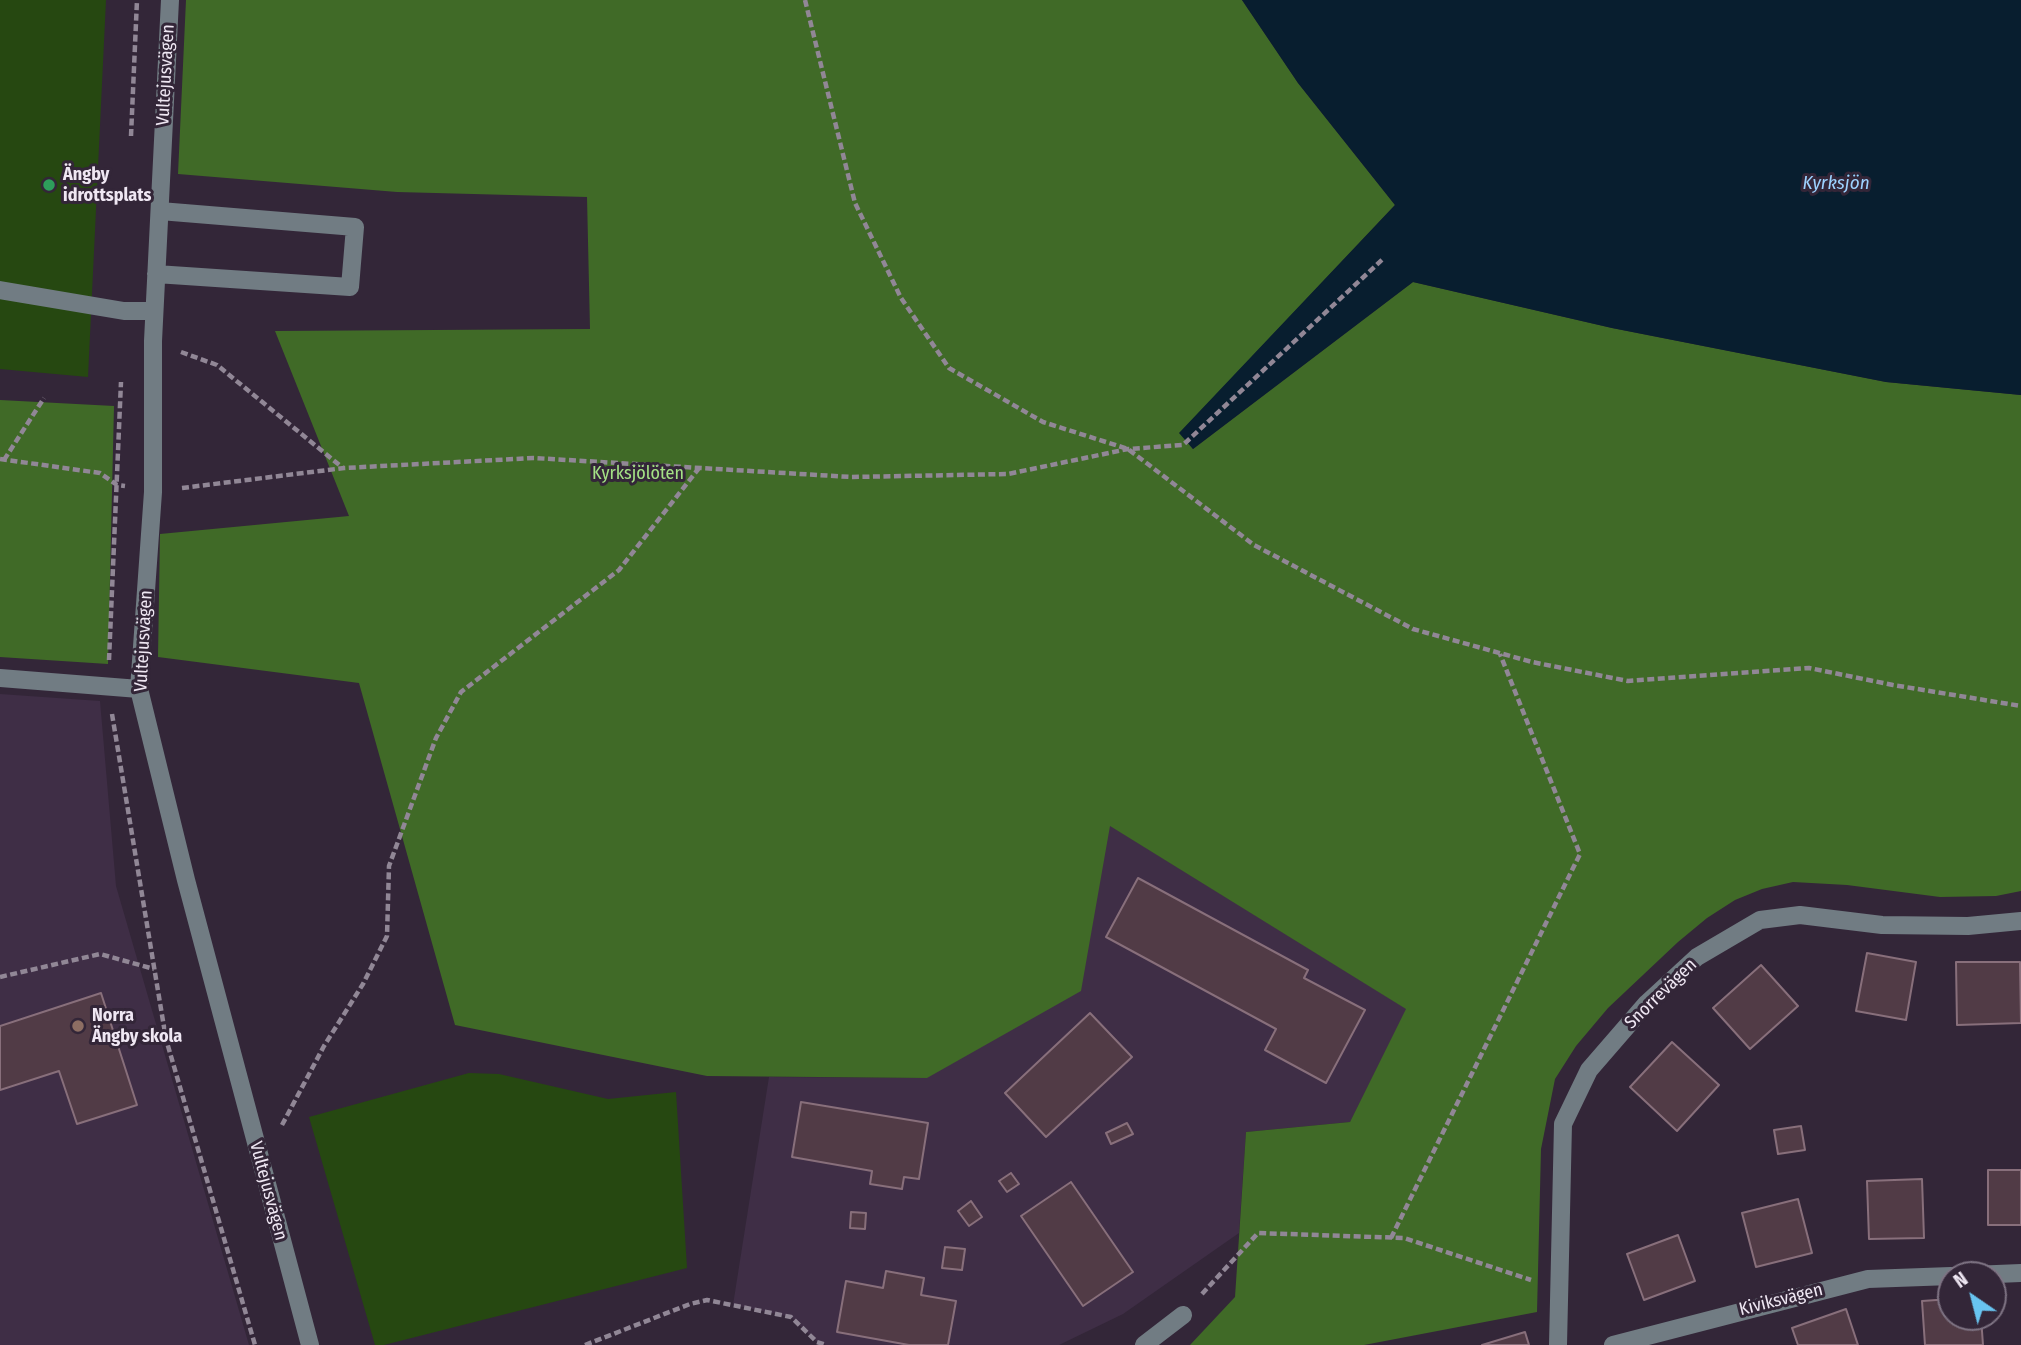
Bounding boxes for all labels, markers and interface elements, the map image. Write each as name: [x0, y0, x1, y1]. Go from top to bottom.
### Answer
street label: Vultejusvägen: [153, 24, 179, 126]
place label: Ängby idrottsplats: [63, 164, 151, 206]
water label: Kyrksjön: [1802, 173, 1870, 195]
marker: Ängby idrottsplats: [41, 177, 57, 193]
park label: Kyrksjölöten: [592, 463, 684, 485]
street label: Vultejusvägen: [131, 590, 157, 692]
street label: Snorrevägen: [1621, 954, 1701, 1034]
place label: Norra Ängby skola: [92, 1005, 182, 1048]
marker: Norra Ängby skola: [70, 1018, 86, 1034]
street label: Vultejusvägen: [244, 1139, 292, 1243]
north arrow: [1937, 1261, 2007, 1331]
text: N: [1950, 1267, 1972, 1293]
street label: Kiviksvägen: [1737, 1279, 1825, 1321]

